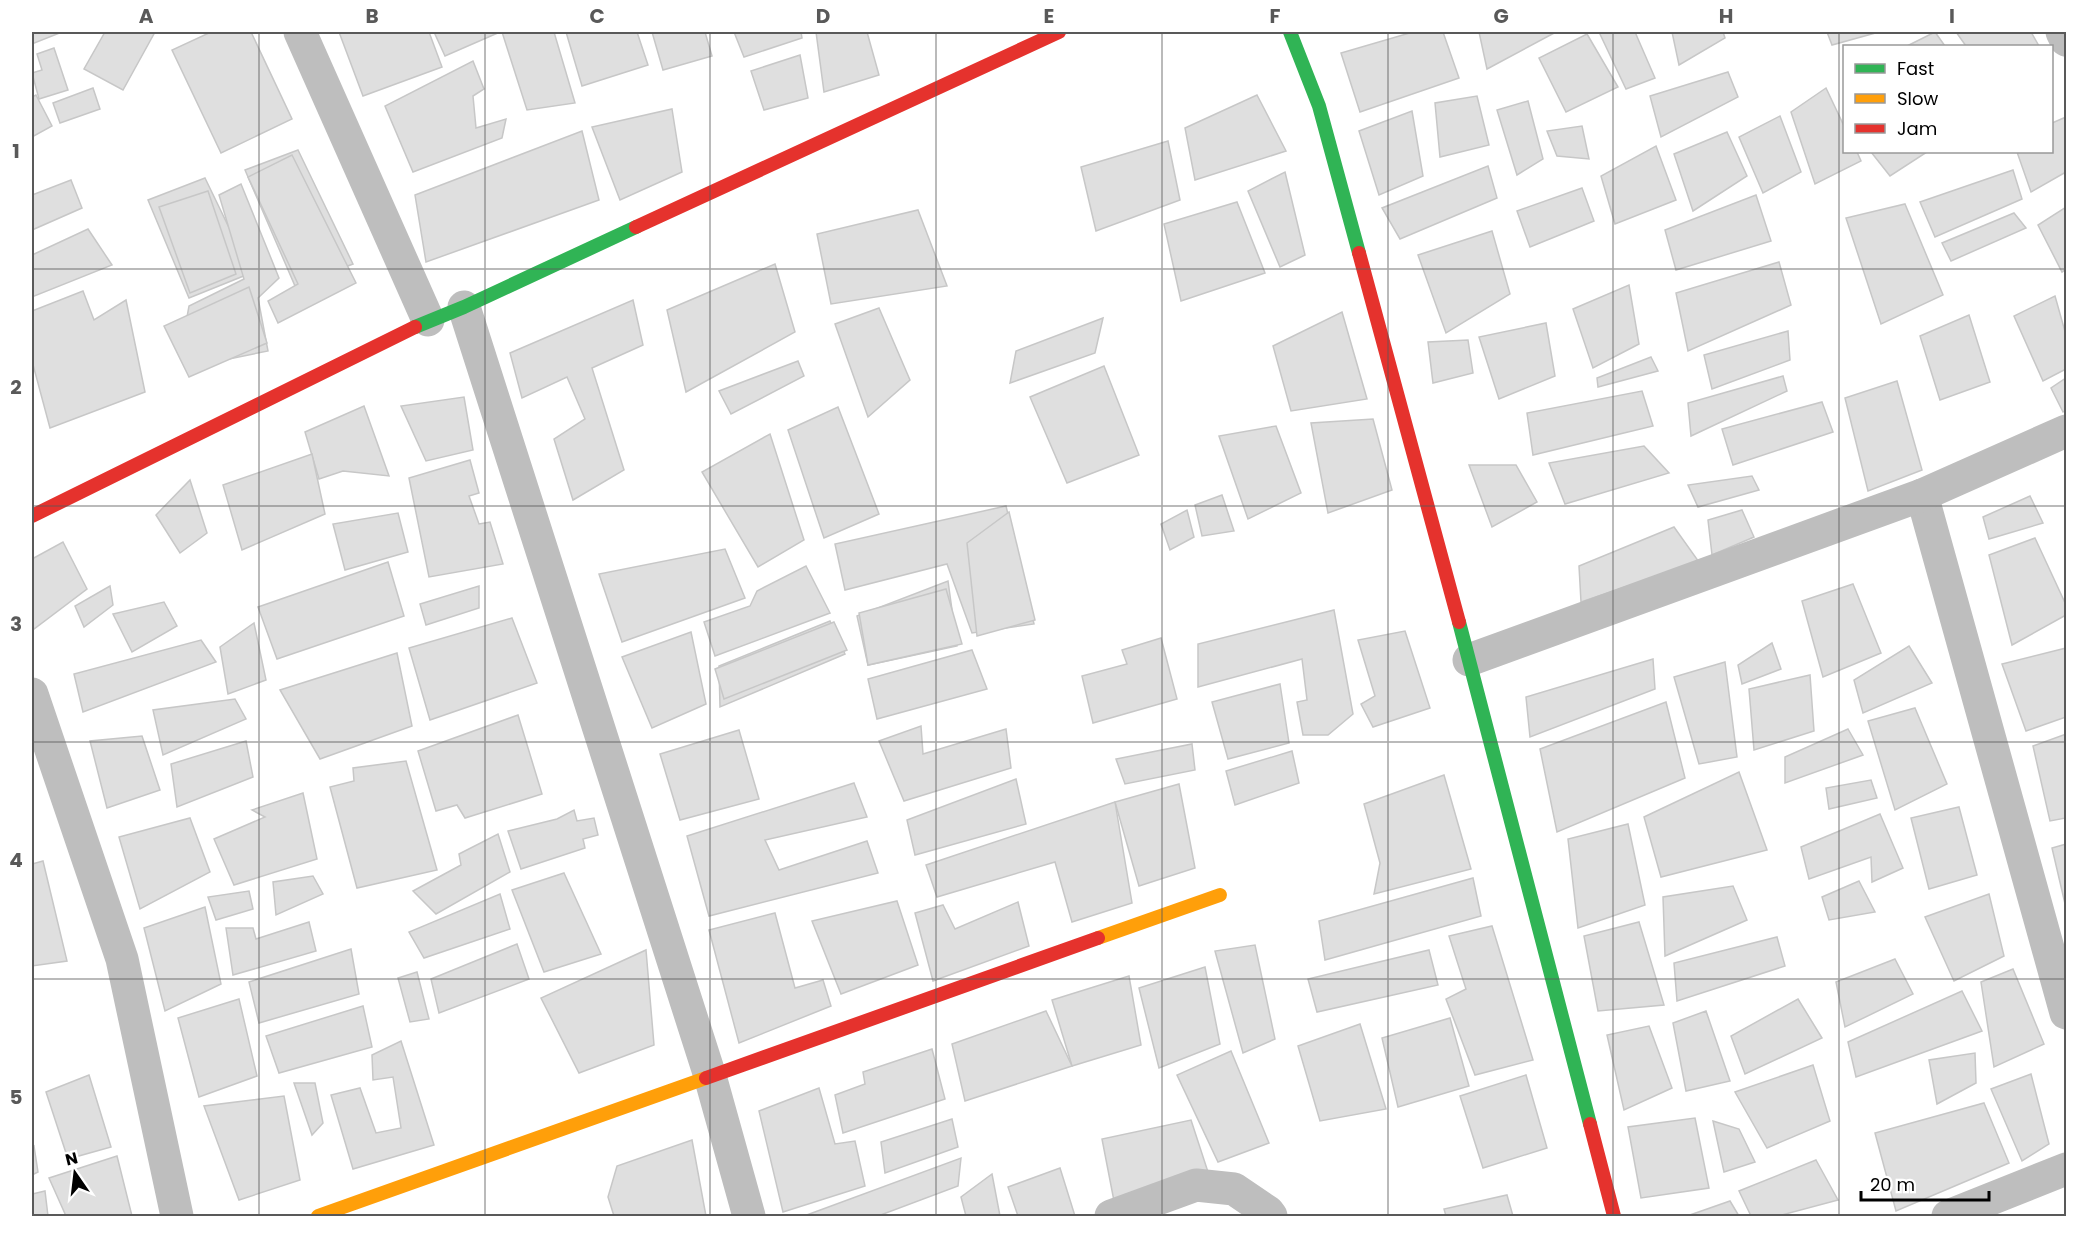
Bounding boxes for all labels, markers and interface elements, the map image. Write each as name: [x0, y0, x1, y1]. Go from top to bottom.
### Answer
text: A: [139, 2, 154, 30]
text: B: [365, 2, 379, 30]
text: C: [589, 2, 605, 30]
text: D: [816, 2, 830, 30]
text: E: [1044, 2, 1054, 30]
text: F: [1270, 2, 1281, 30]
text: G: [1493, 2, 1509, 30]
text: H: [1719, 2, 1733, 30]
text: I: [1949, 2, 1955, 30]
legend: [1843, 45, 2053, 153]
text: Fast: [1897, 56, 1934, 81]
text: Slow: [1897, 86, 1939, 111]
text: Jam: [1897, 116, 1937, 141]
text: 1: [12, 137, 20, 165]
text: 2: [10, 373, 22, 401]
text: 3: [10, 610, 22, 638]
text: 4: [9, 846, 23, 874]
text: 5: [10, 1083, 23, 1111]
north arrow: [45, 1143, 105, 1203]
text: N: [63, 1146, 80, 1172]
scale bar: [1861, 1164, 1988, 1202]
text: 20 m: [1870, 1172, 1915, 1197]

